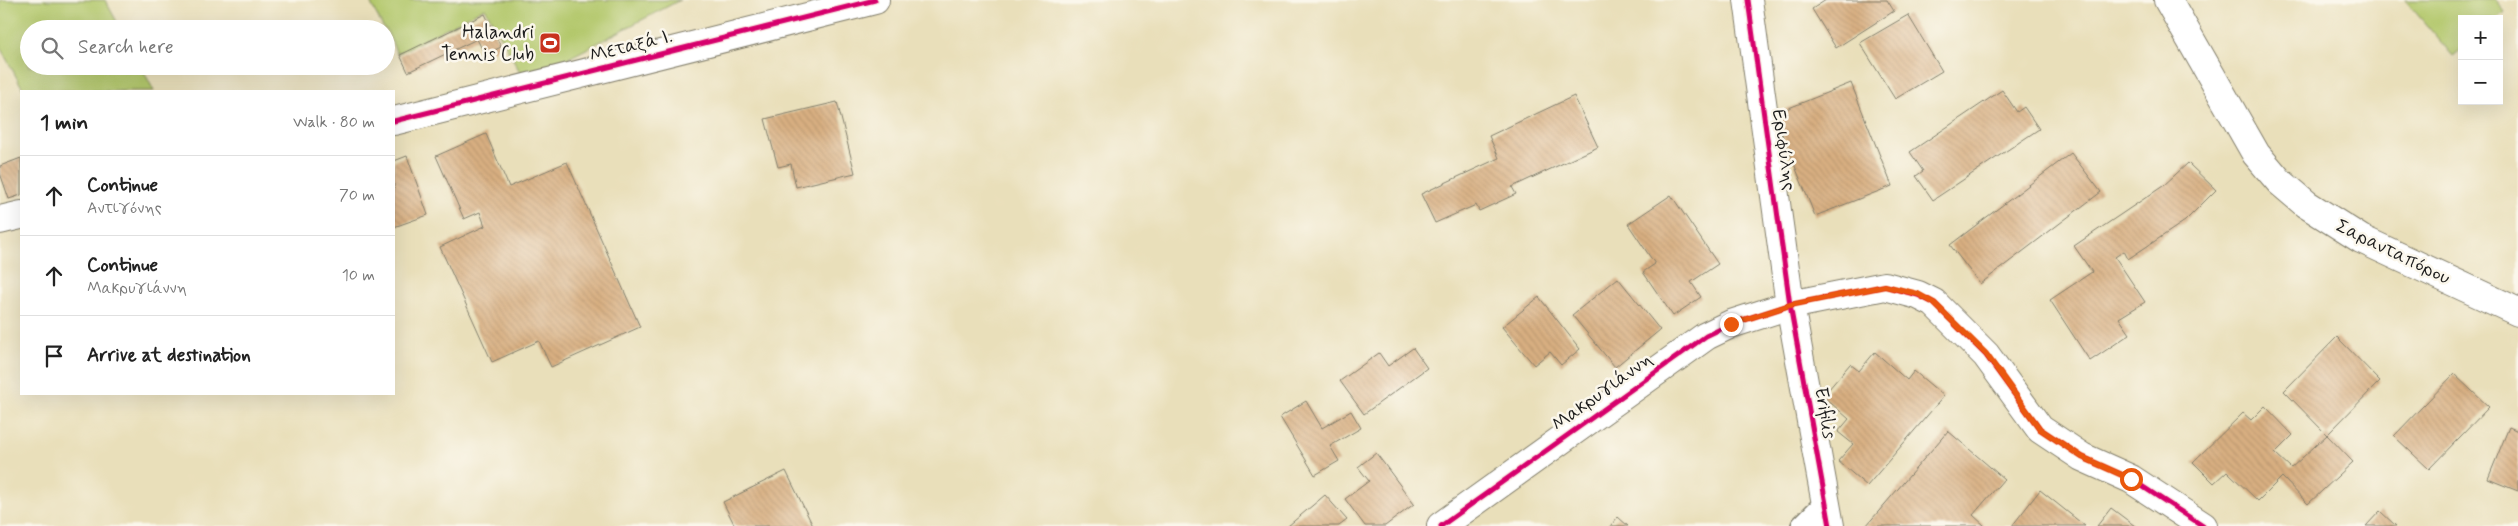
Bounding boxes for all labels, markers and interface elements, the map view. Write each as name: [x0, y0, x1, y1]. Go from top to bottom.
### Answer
map controls: [2458, 15, 2503, 105]
button: +: [2458, 15, 2503, 60]
search box: [20, 20, 395, 75]
place label: Halandri Tennis Club: [441, 20, 534, 67]
street label: Μεταξά Ι.: [587, 24, 675, 68]
sports icon: Halandri Tennis Club: [538, 31, 562, 55]
icon: search: [38, 34, 66, 62]
text: Search here: [78, 35, 174, 60]
button: −: [2458, 60, 2503, 105]
street label: Εριφύλης: [1766, 108, 1802, 192]
text: 1 min: [40, 109, 88, 137]
text: Walk · 80 m: [293, 112, 375, 133]
text: Continue: [87, 173, 158, 198]
icon: ahead: [40, 182, 68, 210]
text: 70 m: [339, 185, 375, 206]
text: Αντιγόνης: [87, 198, 162, 219]
street label: Σαρανταπόρου: [2332, 214, 2454, 290]
text: Continue: [87, 253, 158, 278]
icon: ahead: [40, 262, 68, 290]
text: 10 m: [342, 265, 375, 286]
text: Μακρυγιάννη: [87, 278, 187, 299]
route end: [1720, 313, 1743, 336]
icon: arrive: [40, 342, 68, 370]
text: Arrive at destination: [87, 343, 251, 368]
street label: Μακρυγιάννη: [1547, 347, 1657, 437]
street label: Erifilis: [1808, 385, 1842, 441]
route start: [2120, 468, 2143, 491]

